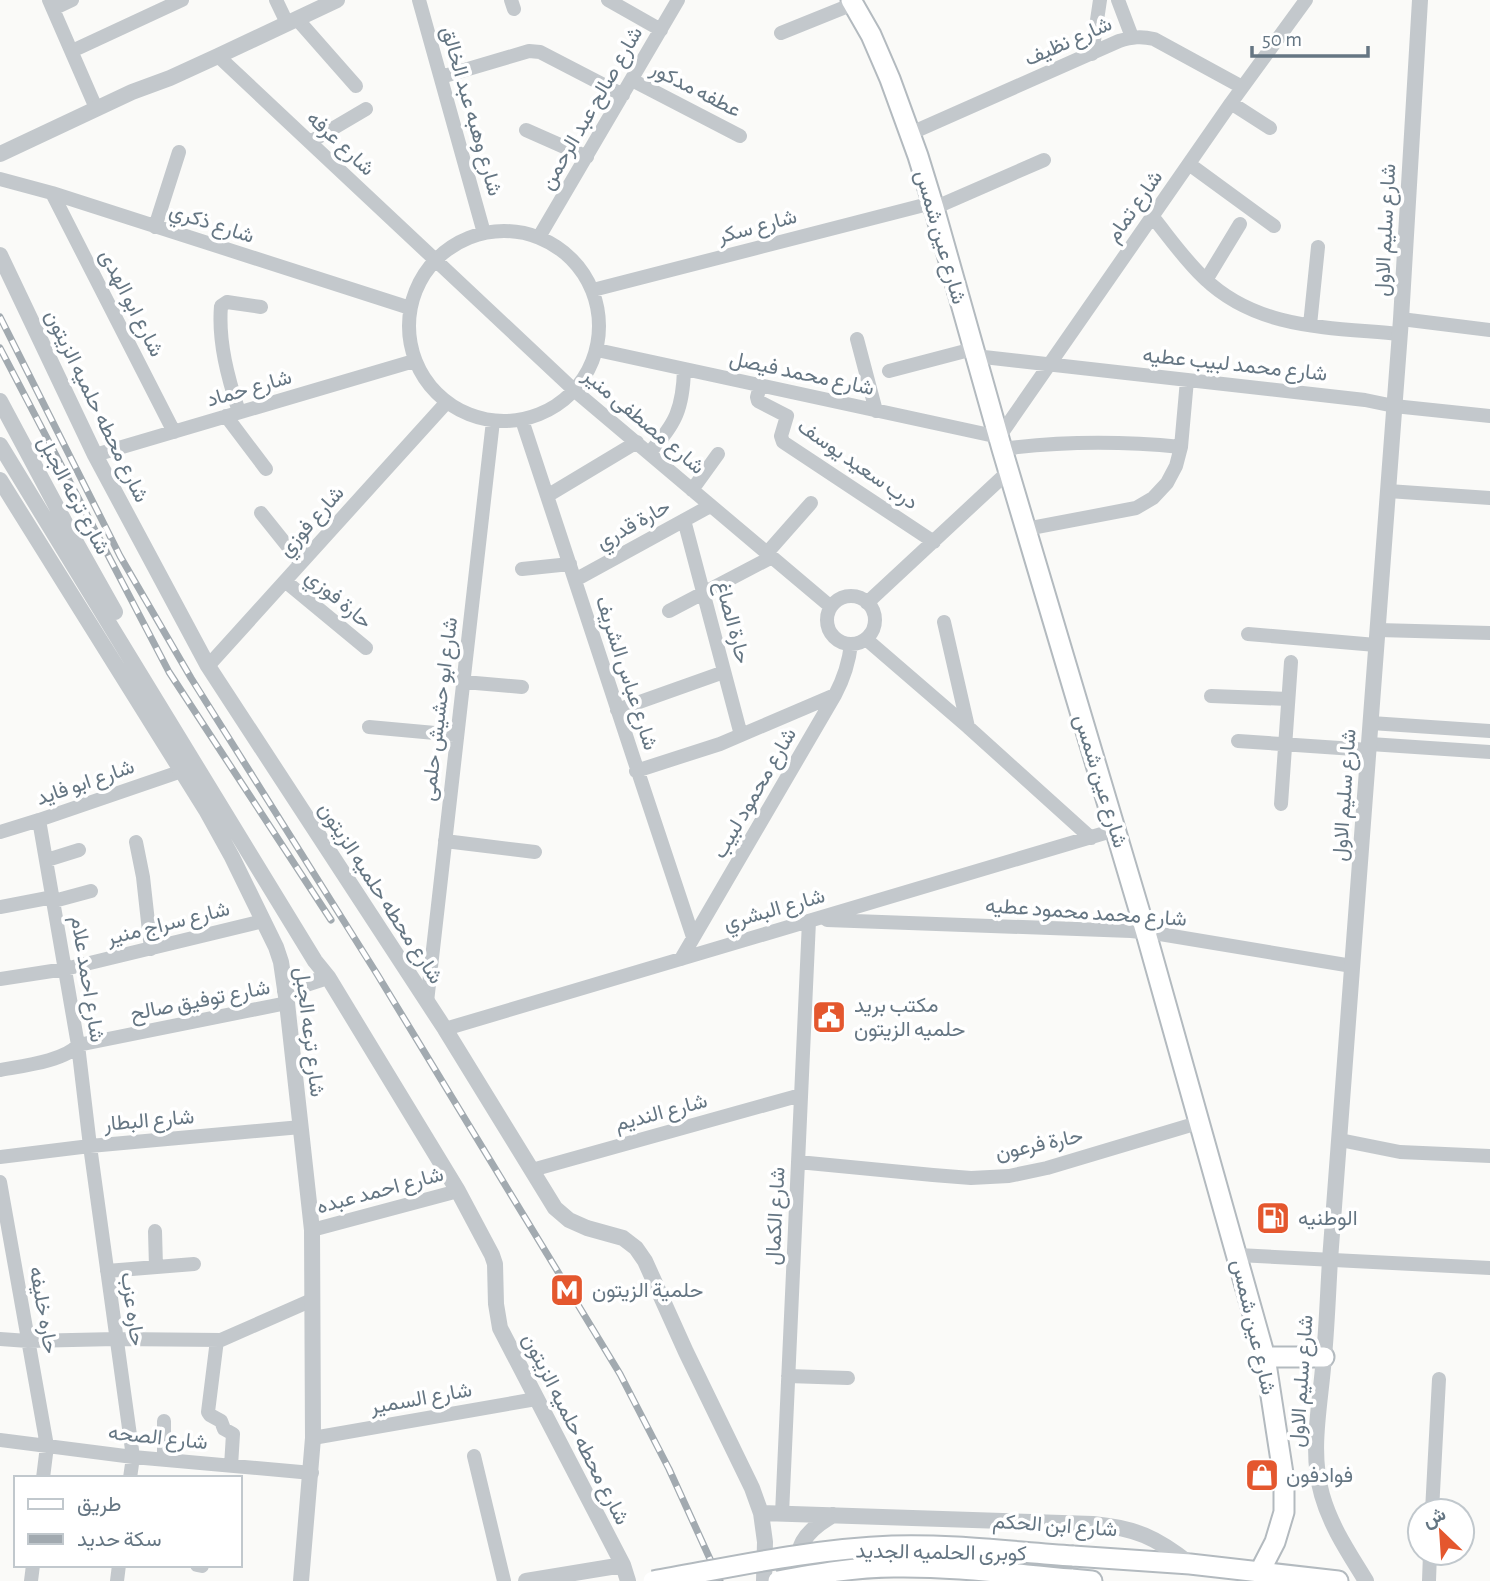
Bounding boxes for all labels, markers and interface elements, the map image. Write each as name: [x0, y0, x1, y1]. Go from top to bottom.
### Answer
street label: شارع نظيف: [1021, 13, 1116, 73]
scale bar: [1252, 14, 1368, 58]
street label: شارع صالح عبد الرحمن: [536, 23, 649, 195]
street label: شارع وهبه عبد الخالق: [434, 24, 506, 199]
text: 50 m: [1262, 29, 1302, 50]
street label: عطفه مدكور: [646, 57, 744, 123]
street label: شارع عرفه: [301, 107, 378, 182]
street label: شارع سليم الاول: [1372, 163, 1402, 297]
street label: شارع تمام: [1102, 167, 1169, 248]
street label: شارع عين شمس: [908, 168, 970, 307]
street label: شارع ذكري: [165, 200, 257, 253]
street label: شارع سكر: [714, 206, 800, 250]
street label: شارع ابو الهدى: [93, 246, 167, 361]
street label: شارع محطه حلميه الزيتون: [38, 307, 152, 507]
street label: شارع محمد لبيب عطيه: [1141, 344, 1328, 388]
street label: شارع محمد فيصل: [727, 348, 876, 402]
street label: شارع مصطفى منير: [576, 364, 708, 480]
street label: شارع حماد: [204, 366, 295, 413]
street label: درب سعيد يوسف: [793, 415, 922, 515]
street label: شارع ترعه الجبل: [31, 433, 113, 559]
street label: شارع فوزي: [275, 482, 353, 565]
street label: حارة قدري: [593, 496, 677, 559]
street label: حارة فوزي: [298, 566, 376, 638]
street label: حارة الصاغ: [708, 578, 754, 667]
street label: شارع عباس الشريف: [589, 594, 661, 754]
street label: شارع ابو حشيش حلمى: [418, 616, 464, 803]
street label: شارع عين شمس: [1067, 712, 1131, 851]
street label: شارع محمود لبيب: [709, 725, 803, 863]
street label: شارع سليم الاول: [1329, 728, 1363, 862]
street label: شارع ابو فايد: [33, 756, 138, 812]
street label: شارع محطه حلميه الزيتون: [312, 799, 447, 989]
street label: شارع البشري: [721, 885, 829, 940]
street label: شارع محمد محمود عطيه: [984, 895, 1187, 933]
street label: شارع سراج منير: [103, 898, 233, 952]
street label: شارع احمد علام: [64, 915, 108, 1044]
street label: شارع ترعه الجبل: [288, 966, 328, 1098]
street label: شارع توفيق صالح: [128, 977, 272, 1027]
place label: مكتب بريد حلميه الزيتون: [854, 995, 965, 1042]
public building icon: مكتب بريد حلميه الزيتون: [810, 998, 848, 1036]
street label: شارع النديم: [613, 1090, 710, 1138]
street label: شارع البطار: [102, 1106, 195, 1138]
street label: حارة فرعون: [993, 1125, 1085, 1166]
street label: شارع احمد عبده: [314, 1163, 447, 1220]
street label: شارع الكمال: [762, 1166, 792, 1266]
fuel station icon: الوطنيه: [1254, 1199, 1292, 1237]
place label: الوطنيه: [1298, 1208, 1358, 1231]
street label: شارع عين شمس: [1225, 1257, 1279, 1397]
street label: حاره خليفه: [24, 1265, 61, 1356]
street label: حاره عزب: [115, 1271, 148, 1348]
metro station icon: حلمية الزيتون: [548, 1271, 586, 1309]
place label: حلمية الزيتون: [592, 1280, 703, 1303]
street label: شارع سليم الاول: [1286, 1314, 1320, 1448]
street label: شارع محطه حلميه الزيتون: [516, 1330, 633, 1529]
street label: شارع السمير: [368, 1379, 474, 1421]
street label: شارع الصحه: [107, 1422, 209, 1456]
shop icon: فوادفون: [1243, 1456, 1281, 1494]
place label: فوادفون: [1286, 1465, 1353, 1488]
legend: [14, 1476, 242, 1567]
text: طريق: [77, 1494, 122, 1517]
north arrow: [1406, 1497, 1476, 1567]
text: ش: [1420, 1504, 1449, 1532]
street label: شارع ابن الحكم: [992, 1511, 1118, 1543]
text: سكة حديد: [77, 1529, 162, 1551]
street label: كوبرى الحلميه الجديد: [855, 1541, 1027, 1566]

